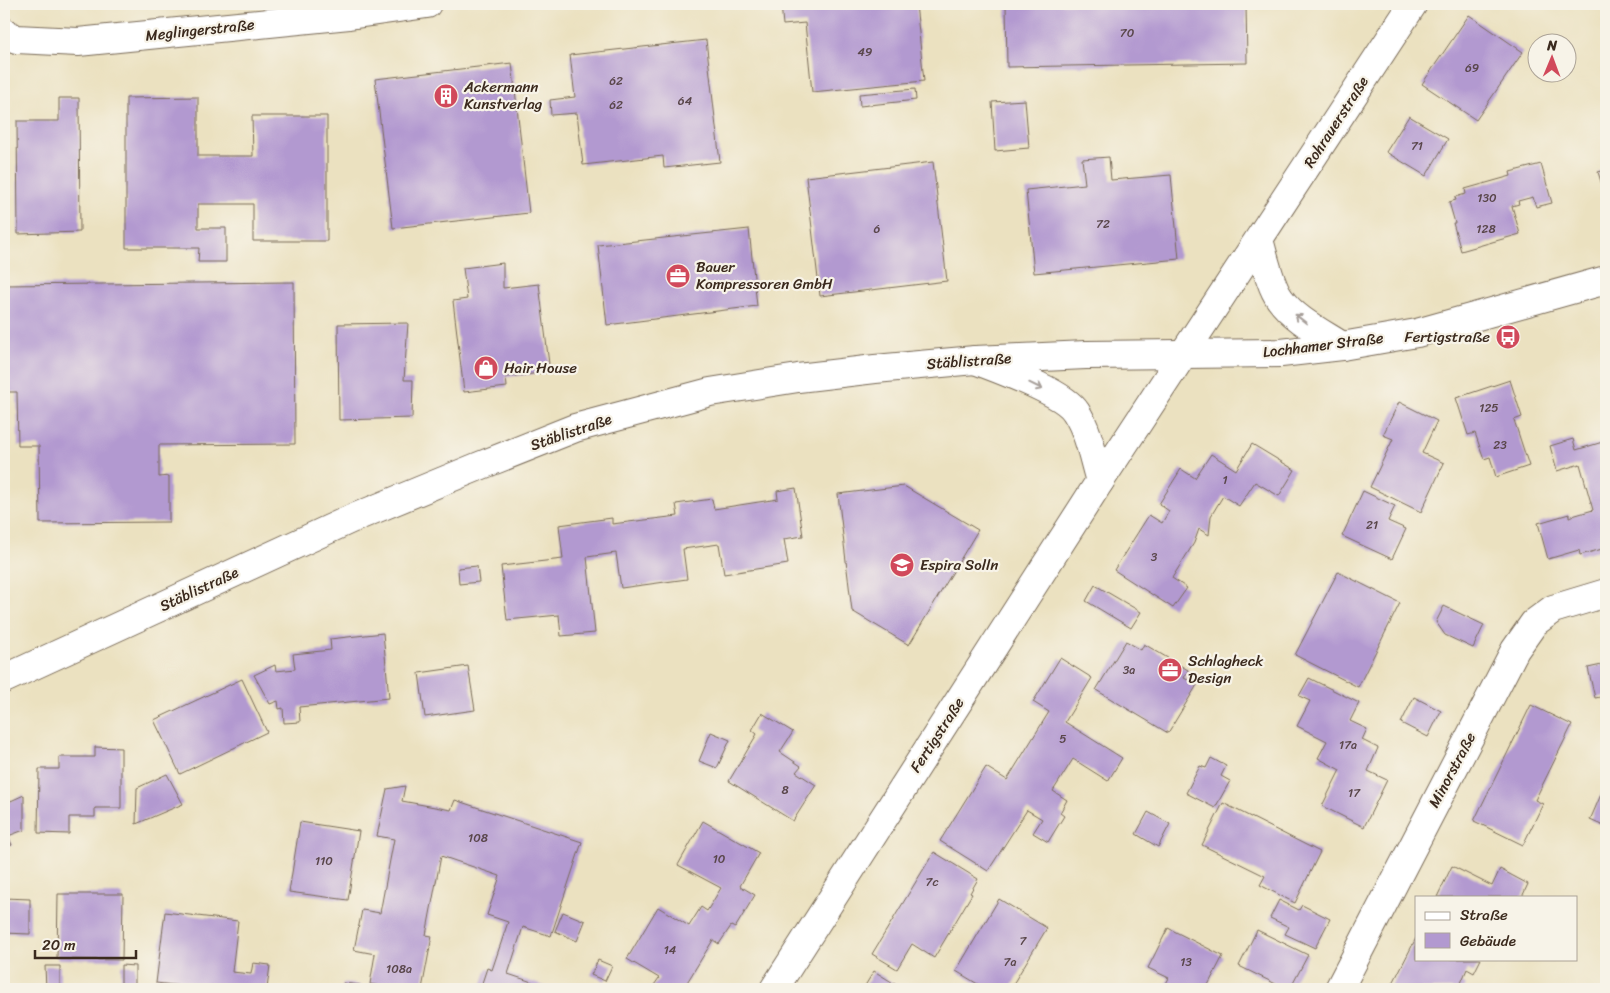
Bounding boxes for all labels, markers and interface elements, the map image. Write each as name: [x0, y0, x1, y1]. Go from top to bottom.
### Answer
street label: Meglingerstraße: [144, 11, 256, 49]
house number: 70: [1120, 22, 1135, 44]
north arrow: [1528, 32, 1578, 82]
text: N: [1546, 33, 1558, 58]
house number: 49: [858, 41, 872, 63]
house number: 69: [1465, 57, 1479, 79]
house number: 62: [609, 70, 623, 92]
street label: Rohrauerstraße: [1297, 71, 1375, 173]
place label: Ackermann Kunstverlag: [463, 74, 543, 117]
building icon: Ackermann Kunstverlag: [433, 83, 459, 109]
house number: 64: [678, 90, 693, 112]
house number: 62: [609, 94, 623, 116]
house number: 71: [1411, 135, 1423, 157]
house number: 130: [1477, 187, 1497, 209]
house number: 72: [1096, 213, 1110, 235]
house number: 6: [874, 218, 881, 240]
house number: 128: [1476, 218, 1496, 240]
place label: Bauer Kompressoren GmbH: [696, 254, 833, 297]
office icon: Bauer Kompressoren GmbH: [665, 263, 691, 289]
one-way arrow: [1295, 313, 1308, 324]
place label: Fertigstraße: [1404, 324, 1490, 350]
bus stop icon: Fertigstraße: [1495, 324, 1521, 350]
street label: Lochhamer Straße: [1261, 325, 1385, 365]
street label: Stäblistraße: [926, 345, 1012, 377]
shop icon: Hair House: [473, 355, 499, 381]
place label: Hair House: [504, 355, 577, 381]
one-way arrow: [1028, 382, 1043, 391]
house number: 125: [1479, 397, 1499, 419]
street label: Stäblistraße: [527, 406, 615, 458]
house number: 23: [1493, 434, 1507, 456]
house number: 1: [1222, 469, 1228, 491]
house number: 21: [1366, 514, 1378, 536]
house number: 3: [1151, 546, 1158, 568]
school or university icon: Espira Solln: [889, 552, 915, 578]
place label: Espira Solln: [920, 552, 998, 578]
street label: Stäblistraße: [155, 559, 243, 619]
place label: Schlagheck Design: [1188, 648, 1264, 691]
office icon: Schlagheck Design: [1157, 657, 1183, 683]
house number: 3a: [1123, 659, 1135, 681]
street label: Fertigstraße: [903, 692, 971, 778]
street label: Minorstraße: [1421, 727, 1483, 813]
house number: 5: [1059, 728, 1067, 750]
house number: 17a: [1339, 734, 1357, 756]
house number: 8: [781, 779, 789, 801]
house number: 17: [1348, 782, 1361, 804]
house number: 108: [468, 827, 488, 849]
house number: 10: [713, 848, 726, 870]
house number: 110: [315, 850, 333, 872]
house number: 7c: [926, 871, 938, 893]
legend: [1415, 896, 1578, 960]
text: Straße: [1460, 902, 1508, 928]
scale bar: [35, 928, 136, 960]
text: Gebäude: [1460, 928, 1516, 954]
house number: 7: [1020, 930, 1028, 952]
text: 20 m: [42, 932, 76, 958]
house number: 14: [664, 939, 677, 961]
house number: 7a: [1004, 951, 1016, 973]
house number: 13: [1180, 951, 1192, 973]
house number: 108a: [386, 958, 412, 980]

